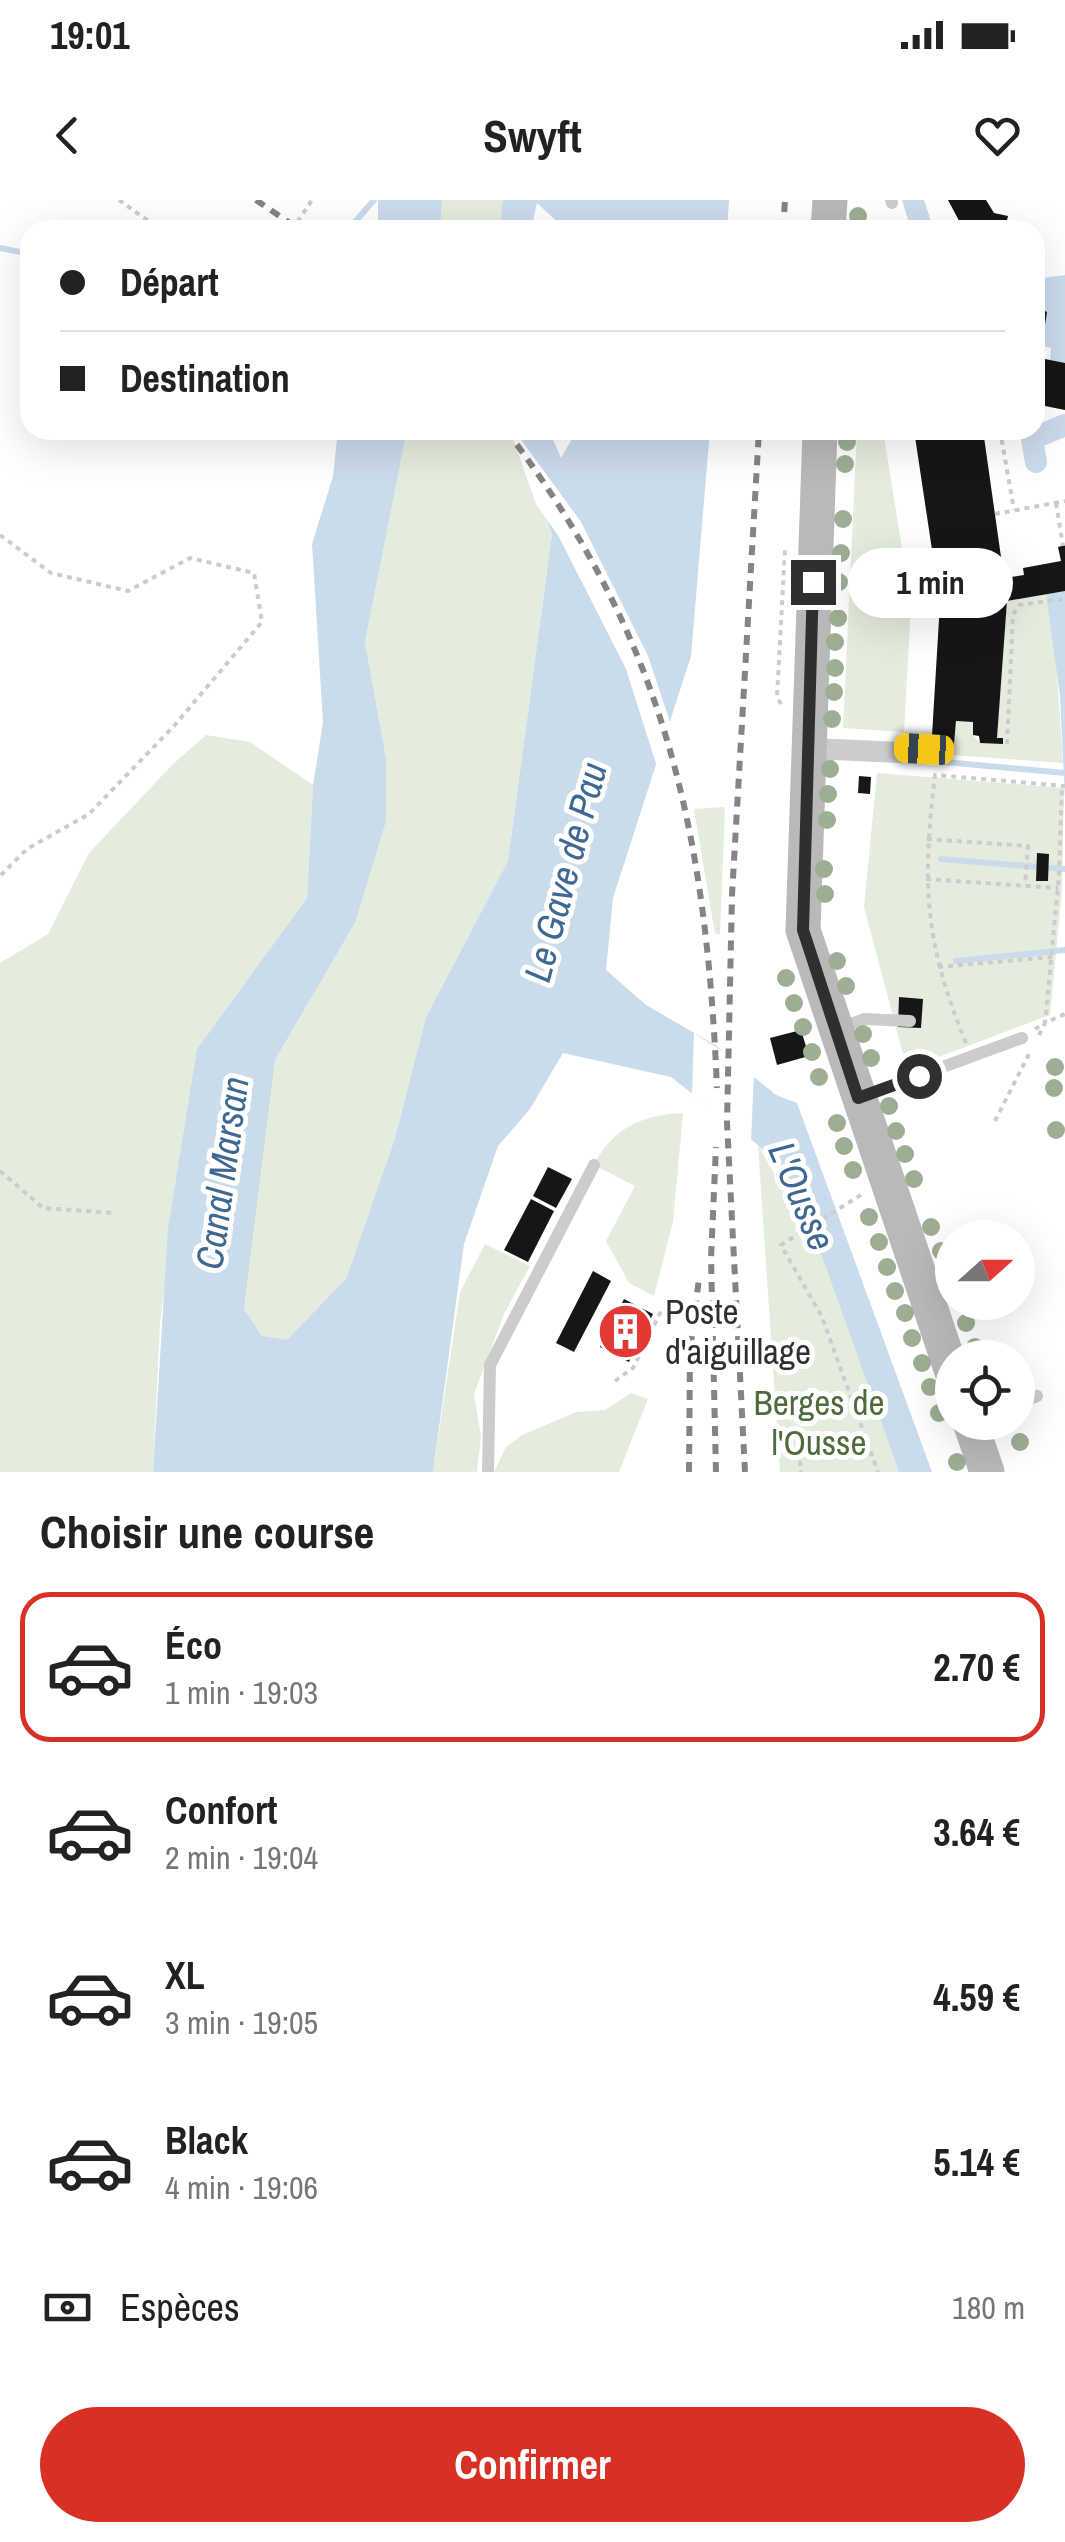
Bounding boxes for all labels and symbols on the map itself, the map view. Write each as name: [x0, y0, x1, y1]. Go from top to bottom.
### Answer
callout: 1 min: [848, 547, 1013, 617]
route end: [791, 560, 836, 605]
car: [893, 732, 955, 766]
water label: Le Gave de Pau: [511, 757, 619, 987]
route start: [897, 1054, 942, 1099]
water label: Canal Marsan: [183, 1073, 261, 1273]
water label: L'Ousse: [756, 1134, 848, 1258]
north arrow: [935, 1220, 1035, 1320]
place label: Poste d'aiguillage: [665, 1288, 811, 1375]
building icon: Poste d'aiguillage: [596, 1301, 656, 1361]
park label: Berges de l'Ousse: [754, 1379, 884, 1466]

